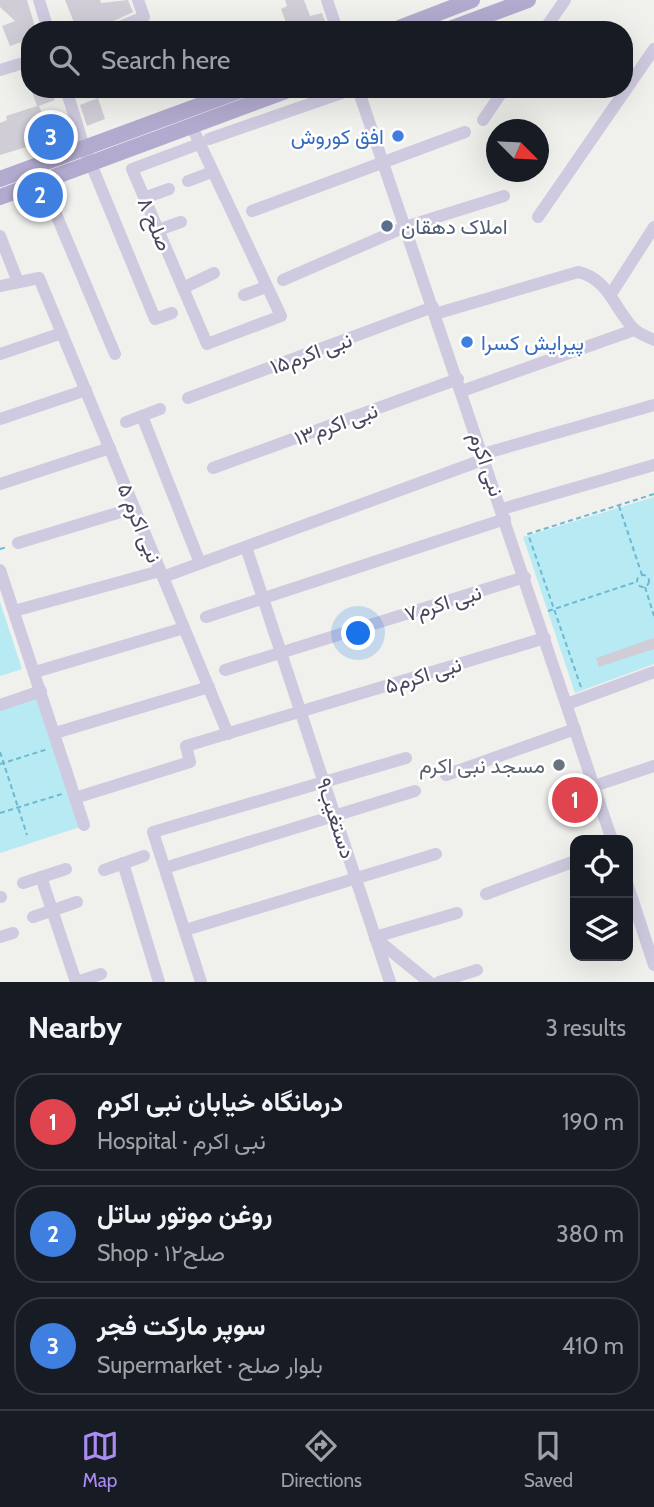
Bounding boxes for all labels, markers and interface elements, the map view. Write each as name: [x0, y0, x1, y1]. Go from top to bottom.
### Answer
search box: [21, 21, 633, 98]
icon: search: [45, 41, 83, 79]
text: Search here: [101, 44, 230, 76]
pin: 3: [28, 111, 74, 163]
north arrow: [486, 119, 549, 182]
place label: افق کوروش: [291, 124, 384, 150]
marker: افق کوروش: [390, 128, 406, 144]
pin: 2: [17, 169, 63, 221]
street label: ۸ صلح: [131, 193, 177, 255]
place label: املاک دهقان: [401, 214, 508, 239]
marker: املاک دهقان: [379, 218, 395, 234]
street label: نبی اکرم۱۵: [267, 327, 356, 381]
place label: پیرایش کسرا: [481, 330, 584, 357]
marker: پیرایش کسرا: [459, 334, 475, 350]
street label: نبی اکرم۱۳: [291, 397, 382, 452]
street label: نبی اکرم: [462, 428, 510, 500]
street label: نبی اکرم ۵: [111, 479, 167, 567]
street label: نبی اکرم۷: [402, 579, 485, 628]
your location: [341, 616, 375, 650]
street label: نبی اکرم۵: [382, 651, 465, 700]
place label: مسجد نبی اکرم: [419, 753, 545, 780]
marker: مسجد نبی اکرم: [551, 757, 567, 773]
street label: دستغیب۹: [311, 774, 361, 862]
pin: 1: [552, 774, 598, 826]
map controls: [570, 835, 633, 961]
button: locate: [570, 835, 633, 898]
button: layers: [570, 898, 633, 961]
text: Nearby: [28, 1009, 122, 1046]
text: 3 results: [545, 1014, 626, 1042]
text: درمانگاه خیابان نبی اکرم: [97, 1086, 343, 1118]
text: 1: [49, 1108, 57, 1136]
text: 190 m: [562, 1108, 624, 1136]
text: Hospital · نبی اکرم: [97, 1127, 266, 1155]
text: روغن موتور ساتل: [97, 1198, 272, 1230]
text: 2: [47, 1220, 59, 1248]
text: 380 m: [556, 1220, 624, 1248]
text: Shop · صلح۱۲: [97, 1239, 225, 1267]
text: سوپر مارکت فجر: [97, 1310, 265, 1342]
text: 3: [47, 1332, 59, 1360]
text: 410 m: [562, 1332, 624, 1360]
text: Supermarket · بلوار صلح: [97, 1351, 323, 1379]
tab: Map: [81, 1427, 119, 1492]
tab: Directions: [281, 1427, 362, 1492]
tab: Saved: [524, 1427, 573, 1492]

